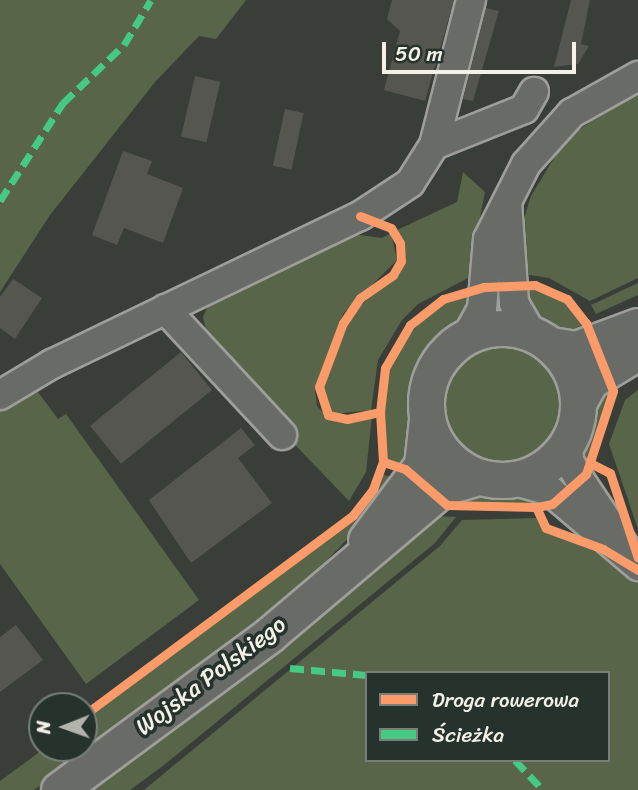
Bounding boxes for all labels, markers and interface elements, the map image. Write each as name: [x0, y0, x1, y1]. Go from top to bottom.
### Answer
scale bar: [386, 28, 580, 72]
text: 50 m: [395, 35, 443, 73]
street label: Wojska Polskiego: [130, 610, 292, 742]
legend: [365, 671, 610, 762]
text: Droga rowerowa: [432, 681, 579, 719]
north arrow: [28, 692, 98, 762]
text: Ścieżka: [432, 716, 504, 754]
text: N: [27, 720, 60, 734]

